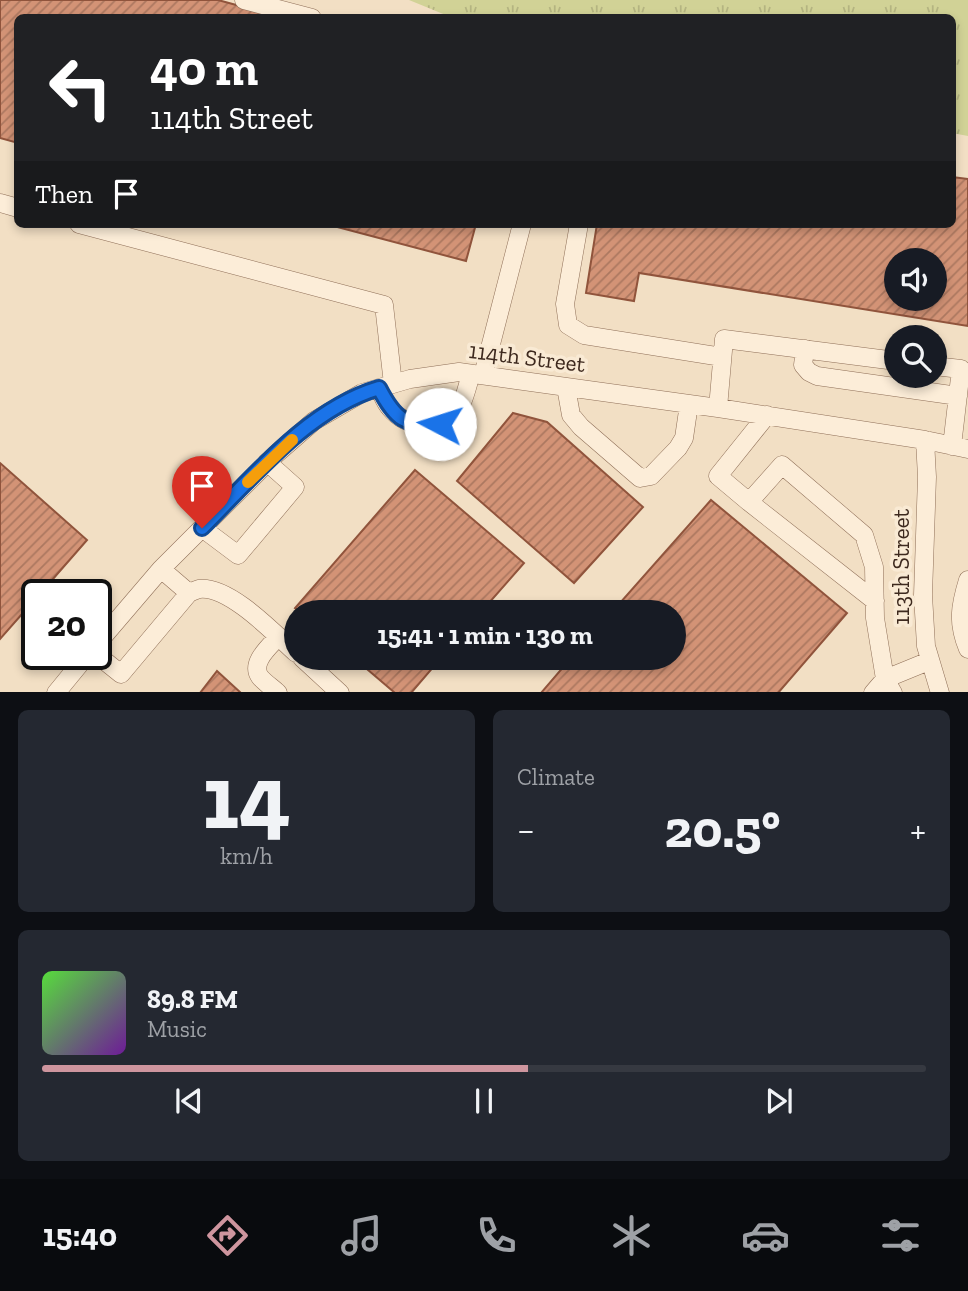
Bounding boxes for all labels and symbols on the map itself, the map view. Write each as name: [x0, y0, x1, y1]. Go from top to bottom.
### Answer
street label: 114th Street: [467, 336, 587, 378]
position arrow: [403, 387, 477, 461]
pin: [172, 456, 232, 528]
street label: 113th Street: [887, 509, 915, 625]
speed limit sign: 20: [21, 579, 112, 670]

